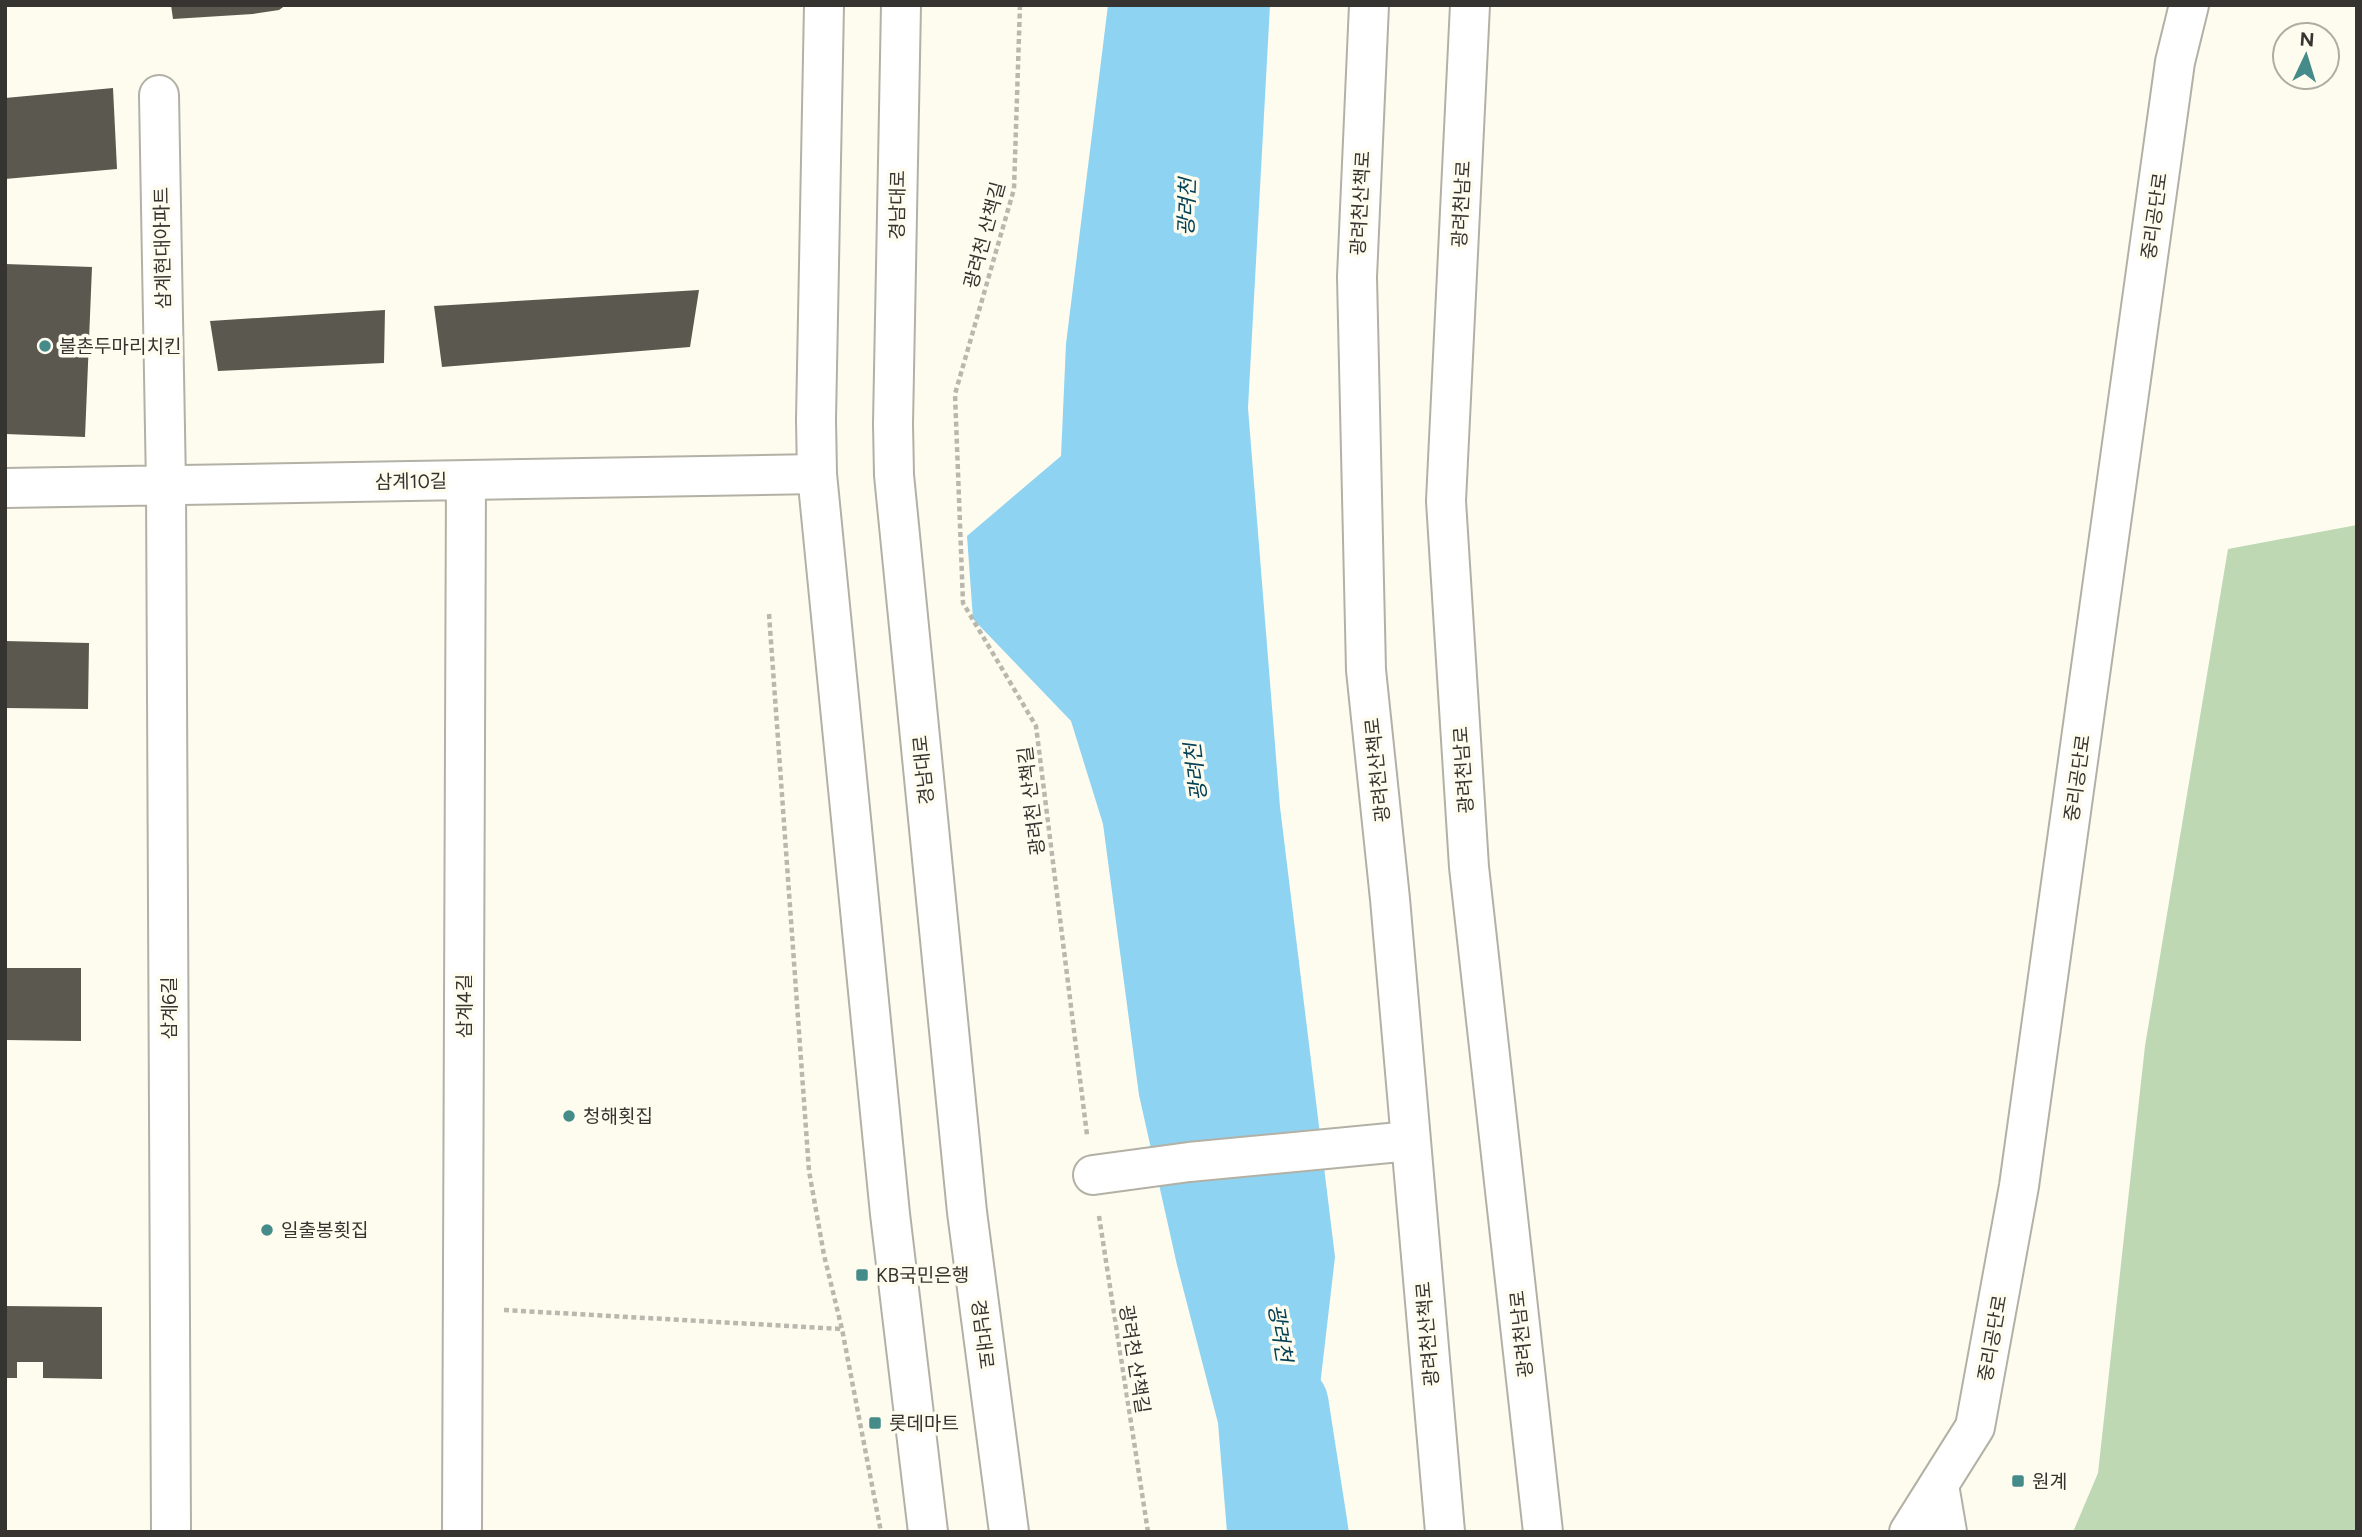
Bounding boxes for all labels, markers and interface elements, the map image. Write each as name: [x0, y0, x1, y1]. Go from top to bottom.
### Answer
north arrow: [2271, 21, 2341, 91]
text: N: [2299, 28, 2315, 52]
street label: 광려천산책로: [1346, 150, 1375, 256]
street label: 광려천남로: [1448, 160, 1475, 248]
street label: 경남대로: [885, 170, 910, 240]
street label: 중리공단로: [2137, 171, 2172, 261]
water label: 광려천: [1173, 175, 1200, 236]
street label: 광려천 산책길: [959, 179, 1010, 291]
street label: 삼계현대아파트: [150, 187, 175, 309]
place label: 불촌두마리치킨: [59, 335, 181, 358]
marker: 불촌두마리치킨: [37, 338, 53, 354]
street label: 삼계10길: [375, 469, 447, 494]
street label: 광려천산책로: [1361, 717, 1394, 823]
street label: 광려천남로: [1449, 726, 1478, 814]
street label: 중리공단로: [2060, 733, 2095, 823]
street label: 경남대로: [908, 734, 939, 806]
water label: 광려천: [1179, 739, 1211, 802]
street label: 광려천 산책길: [1013, 745, 1050, 857]
street label: 삼계4길: [453, 974, 476, 1038]
street label: 삼계6길: [158, 976, 181, 1040]
place label: 청해횟집: [583, 1105, 653, 1128]
marker: 청해횟집: [561, 1108, 577, 1124]
place label: 일출봉횟집: [281, 1219, 368, 1242]
marker: 일출봉횟집: [259, 1222, 275, 1238]
place label: KB국민은행: [876, 1264, 969, 1287]
marker: KB국민은행: [854, 1267, 870, 1283]
street label: 광려천산책로: [1411, 1281, 1444, 1387]
street label: 광려천남로: [1505, 1289, 1538, 1379]
street label: 중리공단로: [1974, 1293, 2011, 1383]
street label: 경남대로: [967, 1298, 998, 1370]
water label: 광려천: [1264, 1302, 1298, 1366]
street label: 광려천 산책길: [1115, 1303, 1154, 1415]
place label: 롯데마트: [889, 1412, 959, 1435]
marker: 롯데마트: [867, 1415, 883, 1431]
place label: 원계: [2032, 1470, 2067, 1493]
marker: 원계: [2010, 1473, 2026, 1489]

